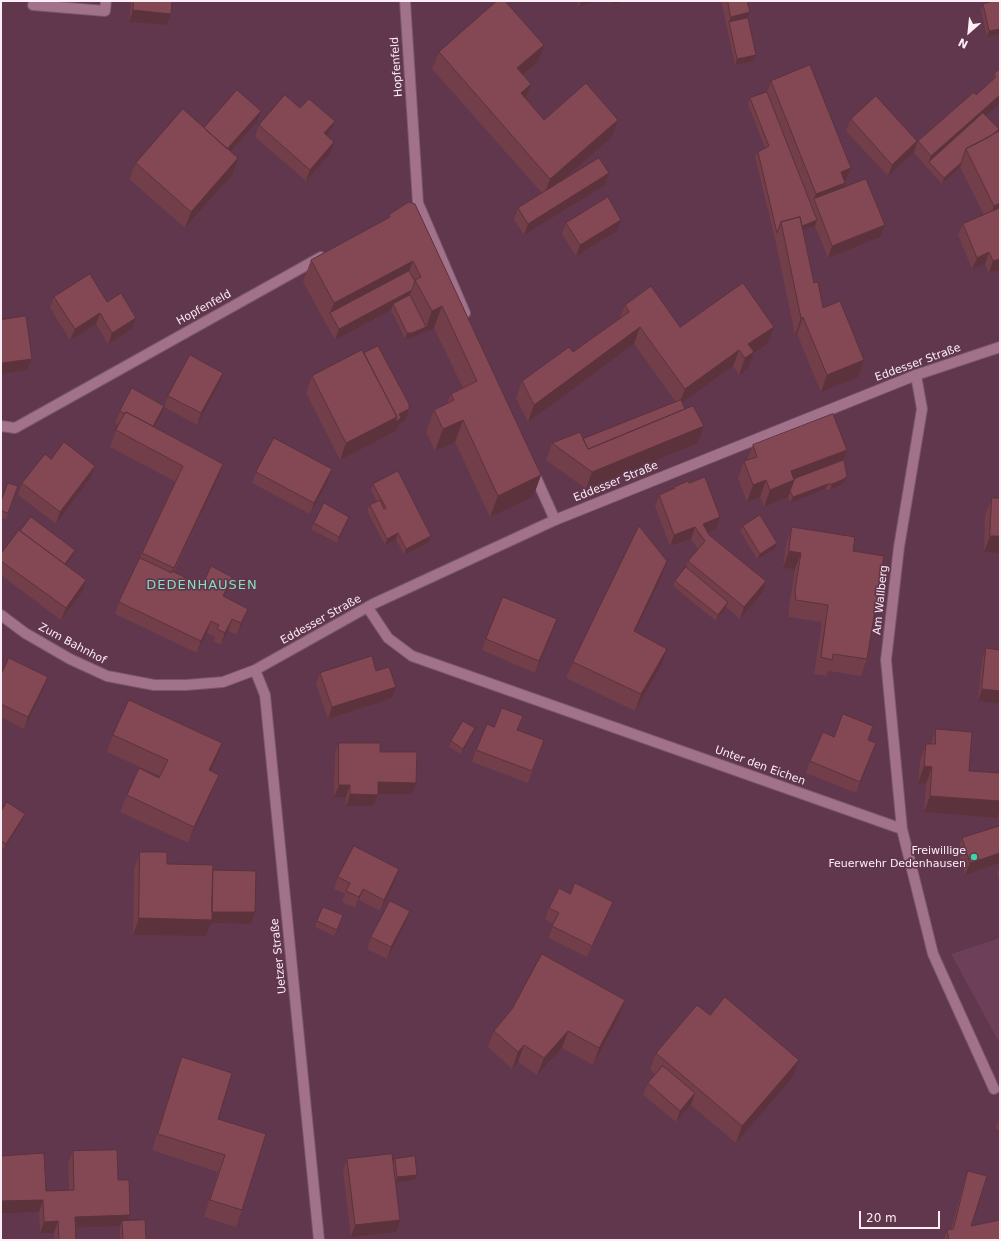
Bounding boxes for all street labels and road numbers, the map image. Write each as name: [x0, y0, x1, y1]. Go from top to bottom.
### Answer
street label: Hopfenfeld: [388, 36, 406, 98]
street label: Hopfenfeld: [174, 288, 234, 328]
street label: Eddesser Straße: [873, 341, 963, 385]
street label: Eddesser Straße: [572, 459, 660, 505]
street label: Am Wallberg: [871, 565, 891, 635]
street label: Eddesser Straße: [278, 592, 364, 648]
street label: Zum Bahnhof: [36, 621, 108, 667]
street label: Unter den Eichen: [713, 744, 807, 788]
street label: Uetzer Straße: [268, 918, 290, 994]

